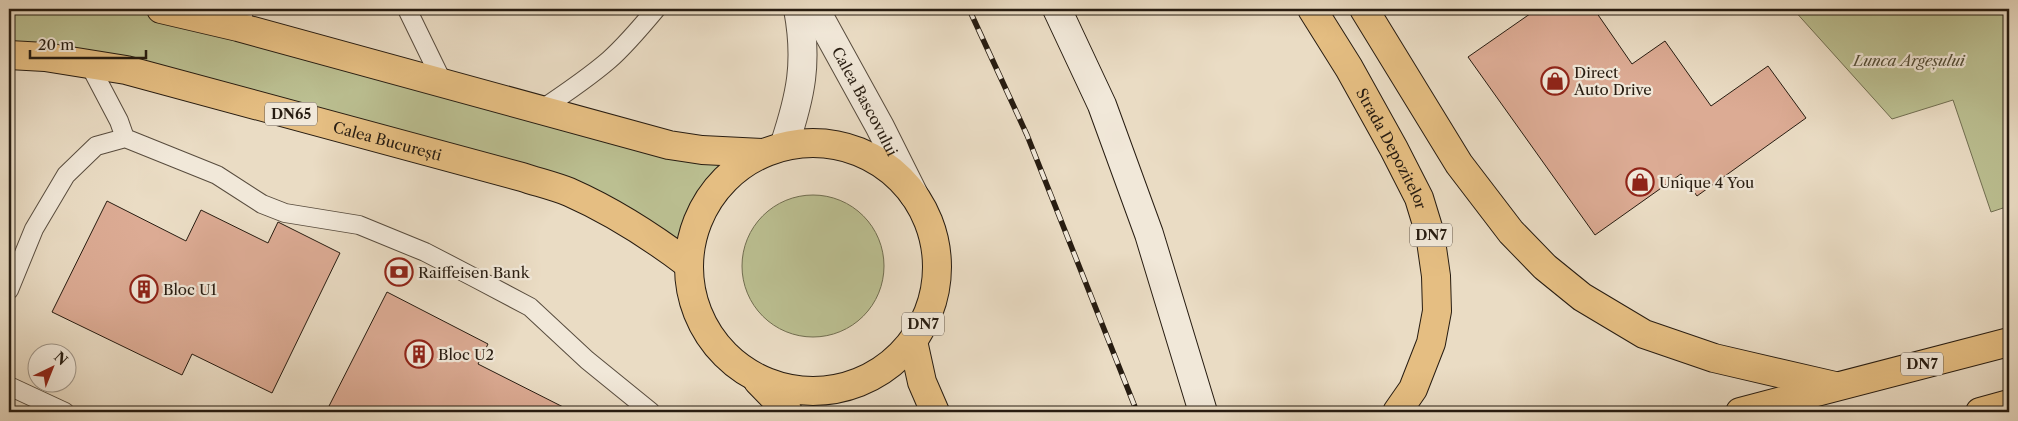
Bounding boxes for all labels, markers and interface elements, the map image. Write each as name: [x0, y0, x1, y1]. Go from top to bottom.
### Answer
scale bar: [30, 28, 146, 60]
text: 20 m: [38, 35, 74, 54]
street label: Calea Bascovului: [828, 43, 903, 159]
park label: Lunca Argeșului: [1852, 51, 1966, 71]
place label: Direct Auto Drive: [1573, 63, 1652, 99]
shop icon: Direct Auto Drive: [1540, 66, 1570, 96]
street label: Strada Depozitelor: [1352, 84, 1431, 212]
road number: DN65: [265, 102, 317, 126]
street label: Calea București: [331, 117, 444, 165]
shop icon: Unique 4 You: [1625, 167, 1655, 197]
place label: Unique 4 You: [1659, 173, 1754, 192]
road number: DN7: [1410, 224, 1452, 246]
bank icon: Raiffeisen Bank: [384, 257, 414, 287]
place label: Raiffeisen Bank: [418, 263, 531, 282]
building icon: Bloc U1: [129, 274, 159, 304]
place label: Bloc U1: [163, 280, 217, 299]
road number: DN7: [902, 312, 944, 336]
building icon: Bloc U2: [404, 339, 434, 369]
north arrow: [28, 344, 78, 394]
place label: Bloc U2: [438, 345, 494, 364]
text: N: [50, 348, 71, 369]
road number: DN7: [1901, 352, 1943, 376]

